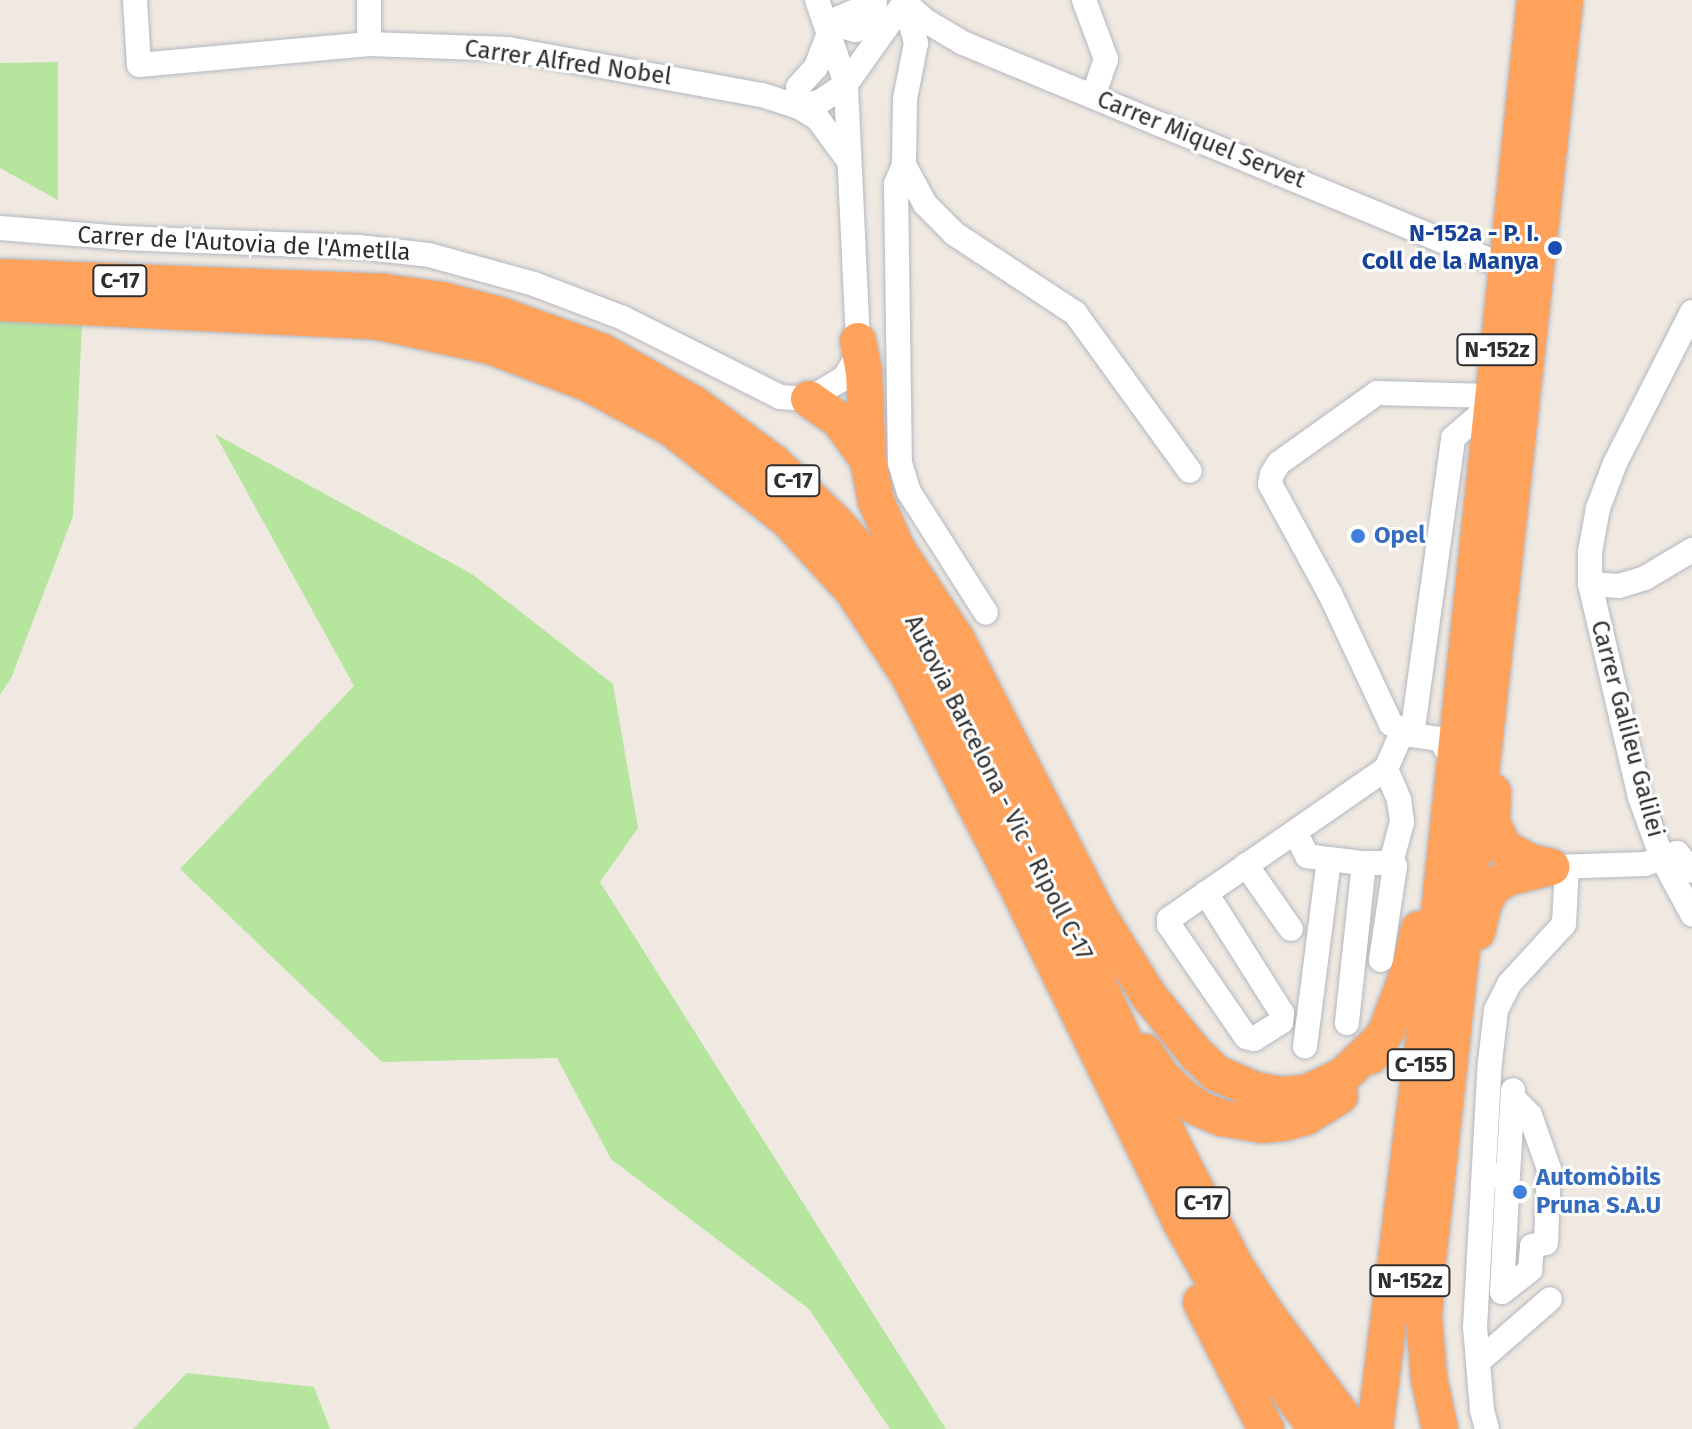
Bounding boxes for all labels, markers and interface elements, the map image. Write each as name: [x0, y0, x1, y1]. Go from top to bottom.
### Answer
street label: Carrer Alfred Nobel: [463, 34, 673, 92]
street label: Carrer Miquel Servet: [1093, 85, 1309, 195]
place label: N-152a - P. I. Coll de la Manya: [1362, 220, 1539, 276]
street label: Carrer de l'Autovia de l'Ametlla: [77, 221, 411, 267]
marker: N-152a - P. I. Coll de la Manya: [1546, 239, 1564, 257]
road number: C-17: [92, 263, 148, 299]
road number: N-152z: [1455, 332, 1539, 368]
road number: C-17: [765, 463, 821, 499]
place label: Opel: [1374, 522, 1425, 550]
marker: Opel: [1349, 527, 1367, 545]
street label: Autovia Barcelona - Vic - Ripoll C-17: [898, 611, 1098, 965]
street label: Carrer Galileu Galilei: [1584, 617, 1670, 841]
road number: C-155: [1385, 1047, 1457, 1083]
place label: Automòbils Pruna S.A.U: [1536, 1164, 1661, 1220]
marker: Automòbils Pruna S.A.U: [1511, 1183, 1529, 1201]
road number: C-17: [1175, 1185, 1231, 1221]
road number: N-152z: [1368, 1263, 1452, 1299]

